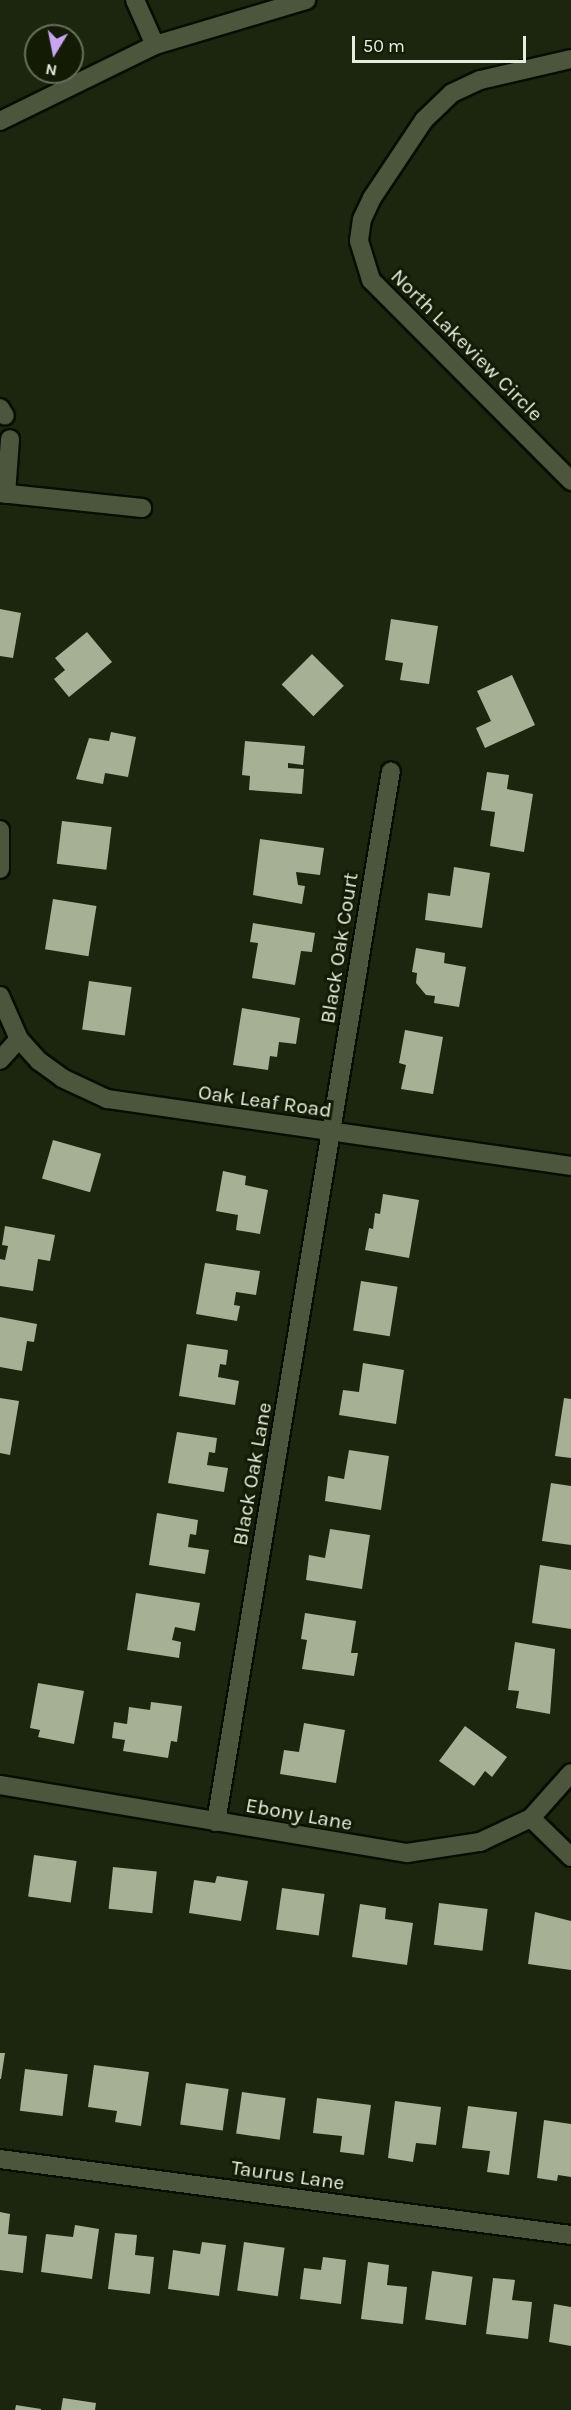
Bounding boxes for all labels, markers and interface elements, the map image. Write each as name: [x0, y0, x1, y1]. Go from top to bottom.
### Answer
north arrow: [24, 24, 84, 84]
scale bar: [355, 24, 529, 62]
text: 50 m: [363, 35, 405, 57]
text: N: [44, 60, 58, 81]
street label: North Lakeview Circle: [386, 264, 548, 426]
street label: Black Oak Court: [315, 871, 363, 1025]
street label: Oak Leaf Road: [197, 1079, 333, 1123]
street label: Black Oak Lane: [227, 1400, 277, 1548]
street label: Ebony Lane: [244, 1792, 354, 1836]
street label: Taurus Lane: [230, 2155, 346, 2195]

